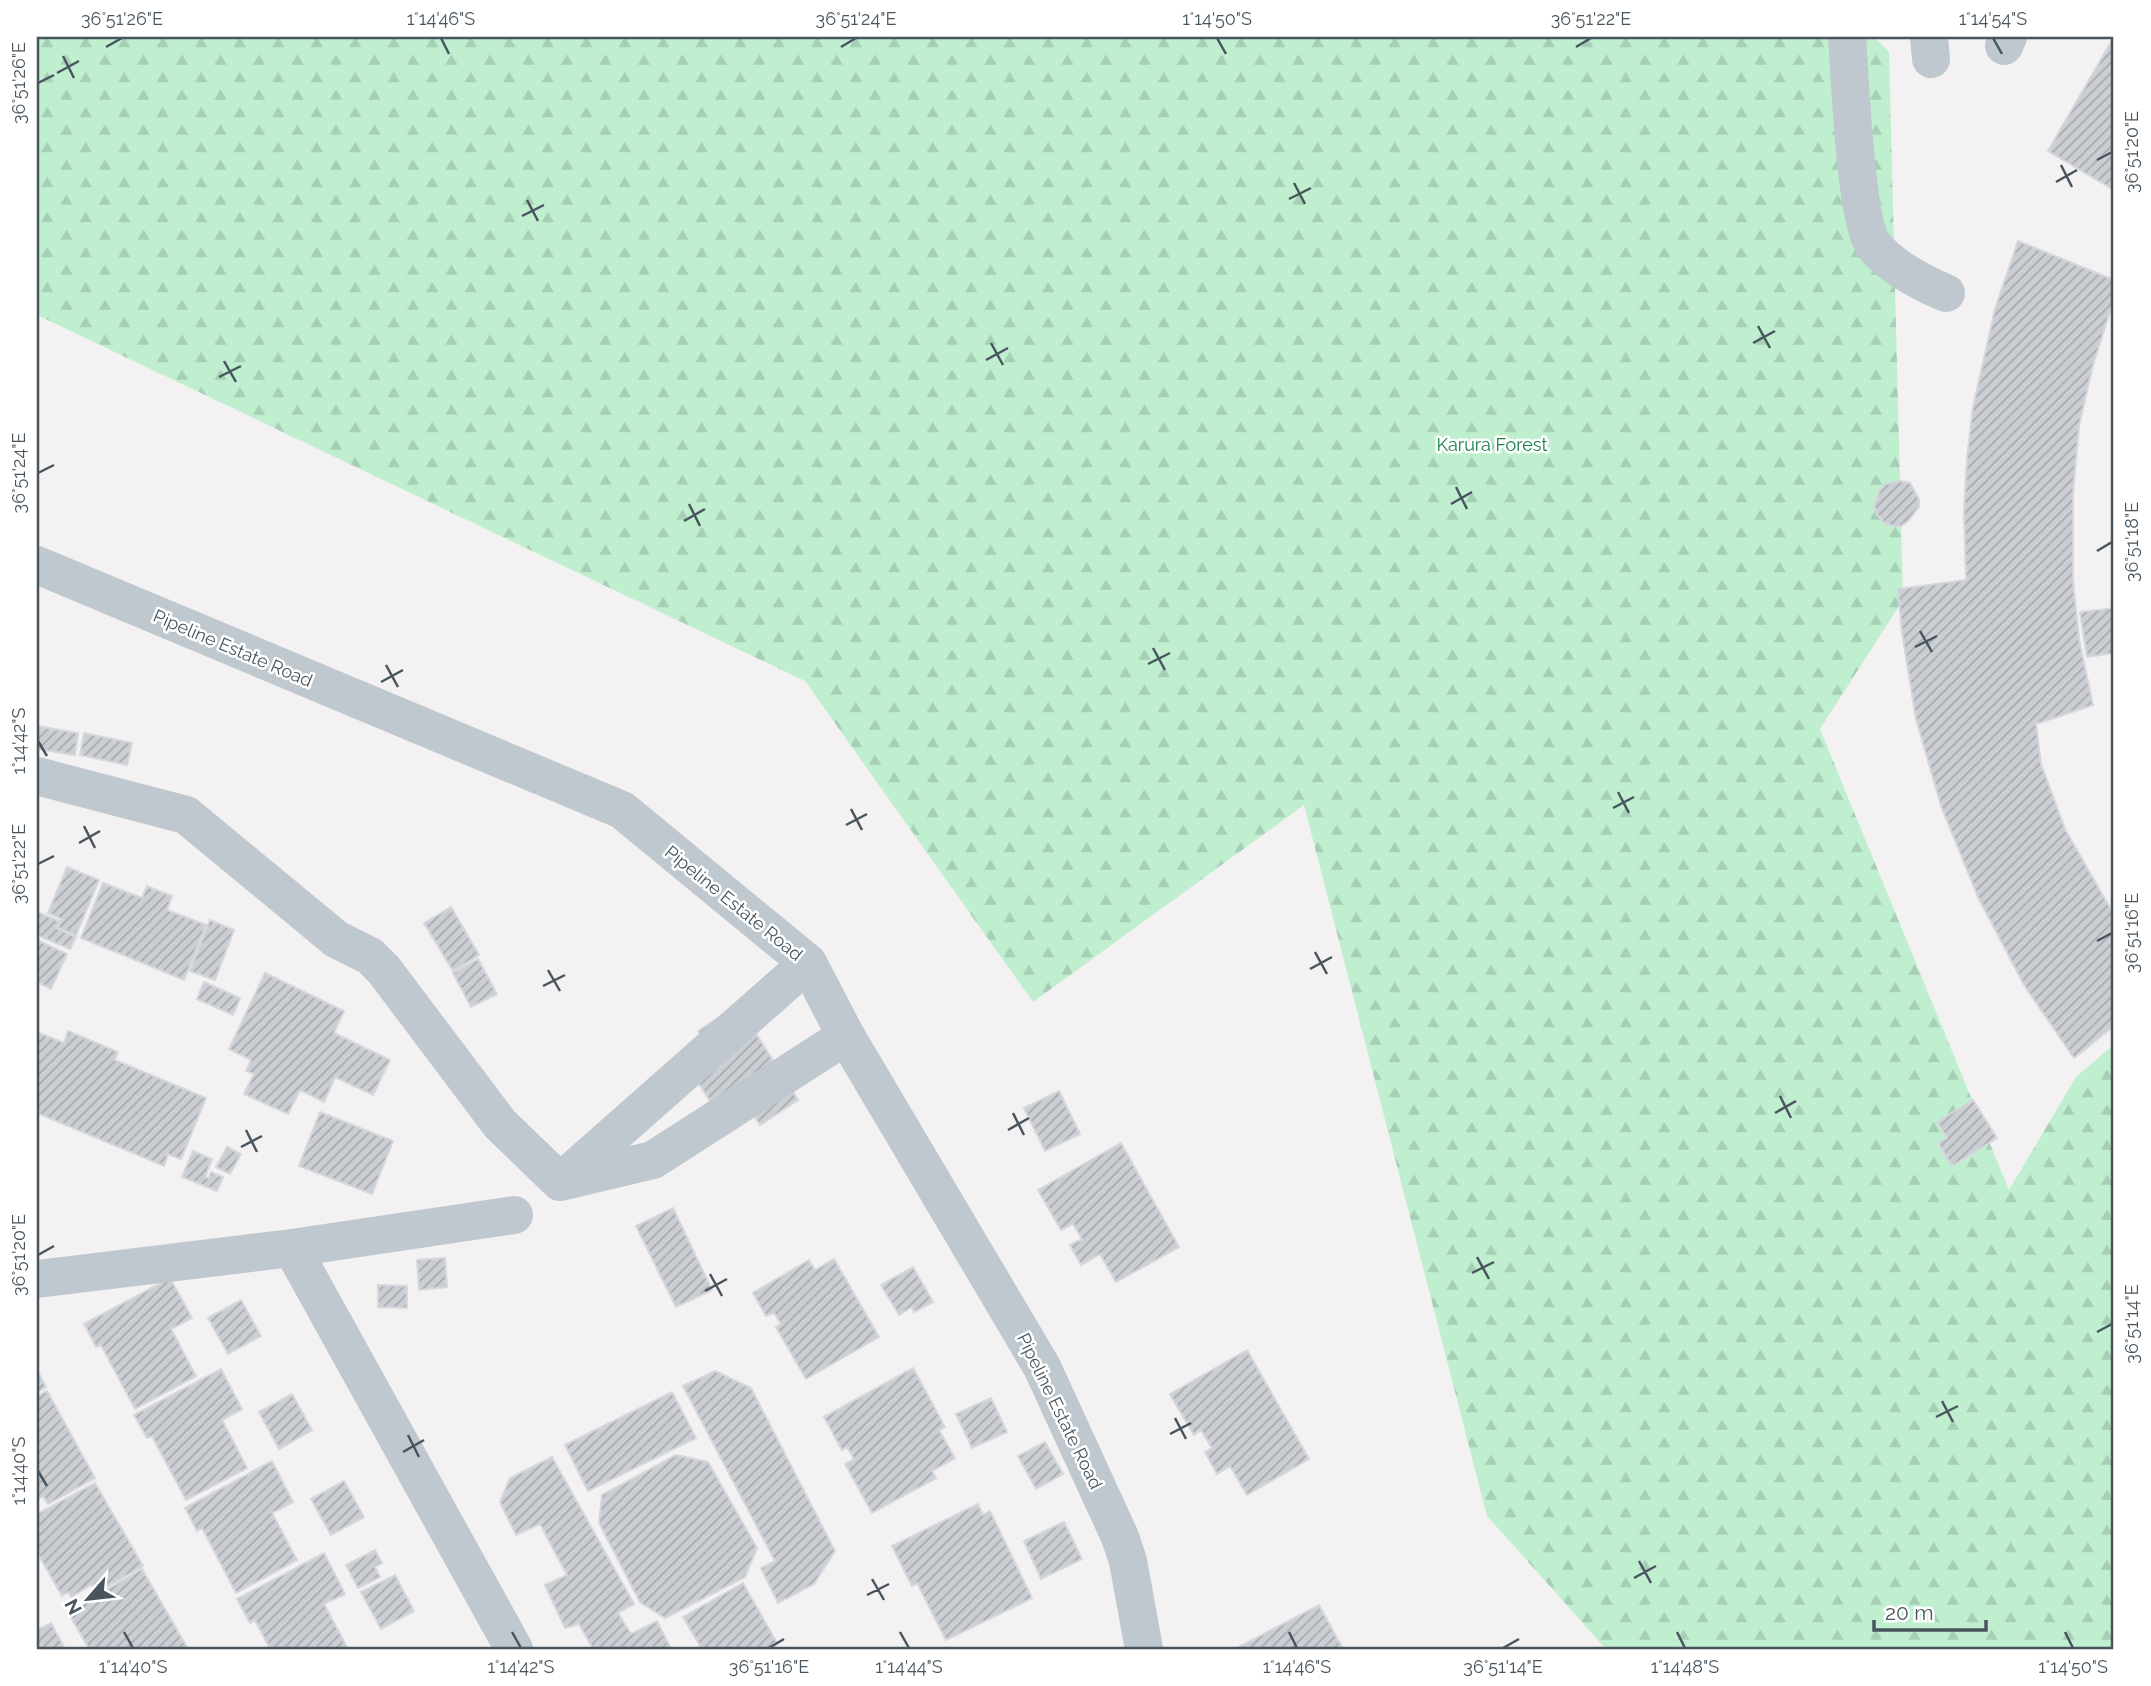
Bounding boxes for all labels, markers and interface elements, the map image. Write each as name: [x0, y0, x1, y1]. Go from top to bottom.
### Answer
text: 36°51'26"E: [81, 8, 163, 29]
text: 1°14'46"S: [407, 8, 475, 29]
text: 36°51'24"E: [816, 8, 897, 29]
text: 1°14'50"S: [1182, 8, 1252, 29]
text: 36°51'22"E: [1551, 8, 1631, 29]
text: 1°14'54"S: [1959, 8, 2027, 29]
text: 36°51'26"E: [8, 42, 29, 124]
text: 36°51'20"E: [2121, 111, 2142, 193]
text: 36°51'24"E: [8, 432, 29, 513]
park label: Karura Forest: [1436, 434, 1548, 455]
text: 36°51'18"E: [2121, 502, 2142, 582]
street label: Pipeline Estate Road: [150, 605, 316, 691]
text: 1°14'42"S: [8, 707, 29, 775]
text: 36°51'22"E: [8, 824, 29, 904]
street label: Pipeline Estate Road: [661, 841, 807, 965]
text: 36°51'16"E: [2121, 893, 2142, 973]
text: 36°51'20"E: [8, 1214, 29, 1296]
text: 36°51'14"E: [2121, 1284, 2142, 1364]
street label: Pipeline Estate Road: [1013, 1330, 1107, 1492]
text: 1°14'40"S: [8, 1437, 29, 1505]
north arrow: [52, 1564, 122, 1634]
scale bar: [1874, 1588, 1986, 1632]
text: N: [60, 1595, 86, 1619]
text: 20 m: [1885, 1600, 1933, 1625]
text: 1°14'40"S: [99, 1656, 167, 1677]
text: 1°14'42"S: [487, 1656, 555, 1677]
text: 36°51'16"E: [729, 1656, 809, 1677]
text: 1°14'44"S: [875, 1656, 943, 1677]
text: 1°14'46"S: [1263, 1656, 1331, 1677]
text: 36°51'14"E: [1463, 1656, 1543, 1677]
text: 1°14'48"S: [1651, 1656, 1719, 1677]
text: 1°14'50"S: [2038, 1656, 2108, 1677]

